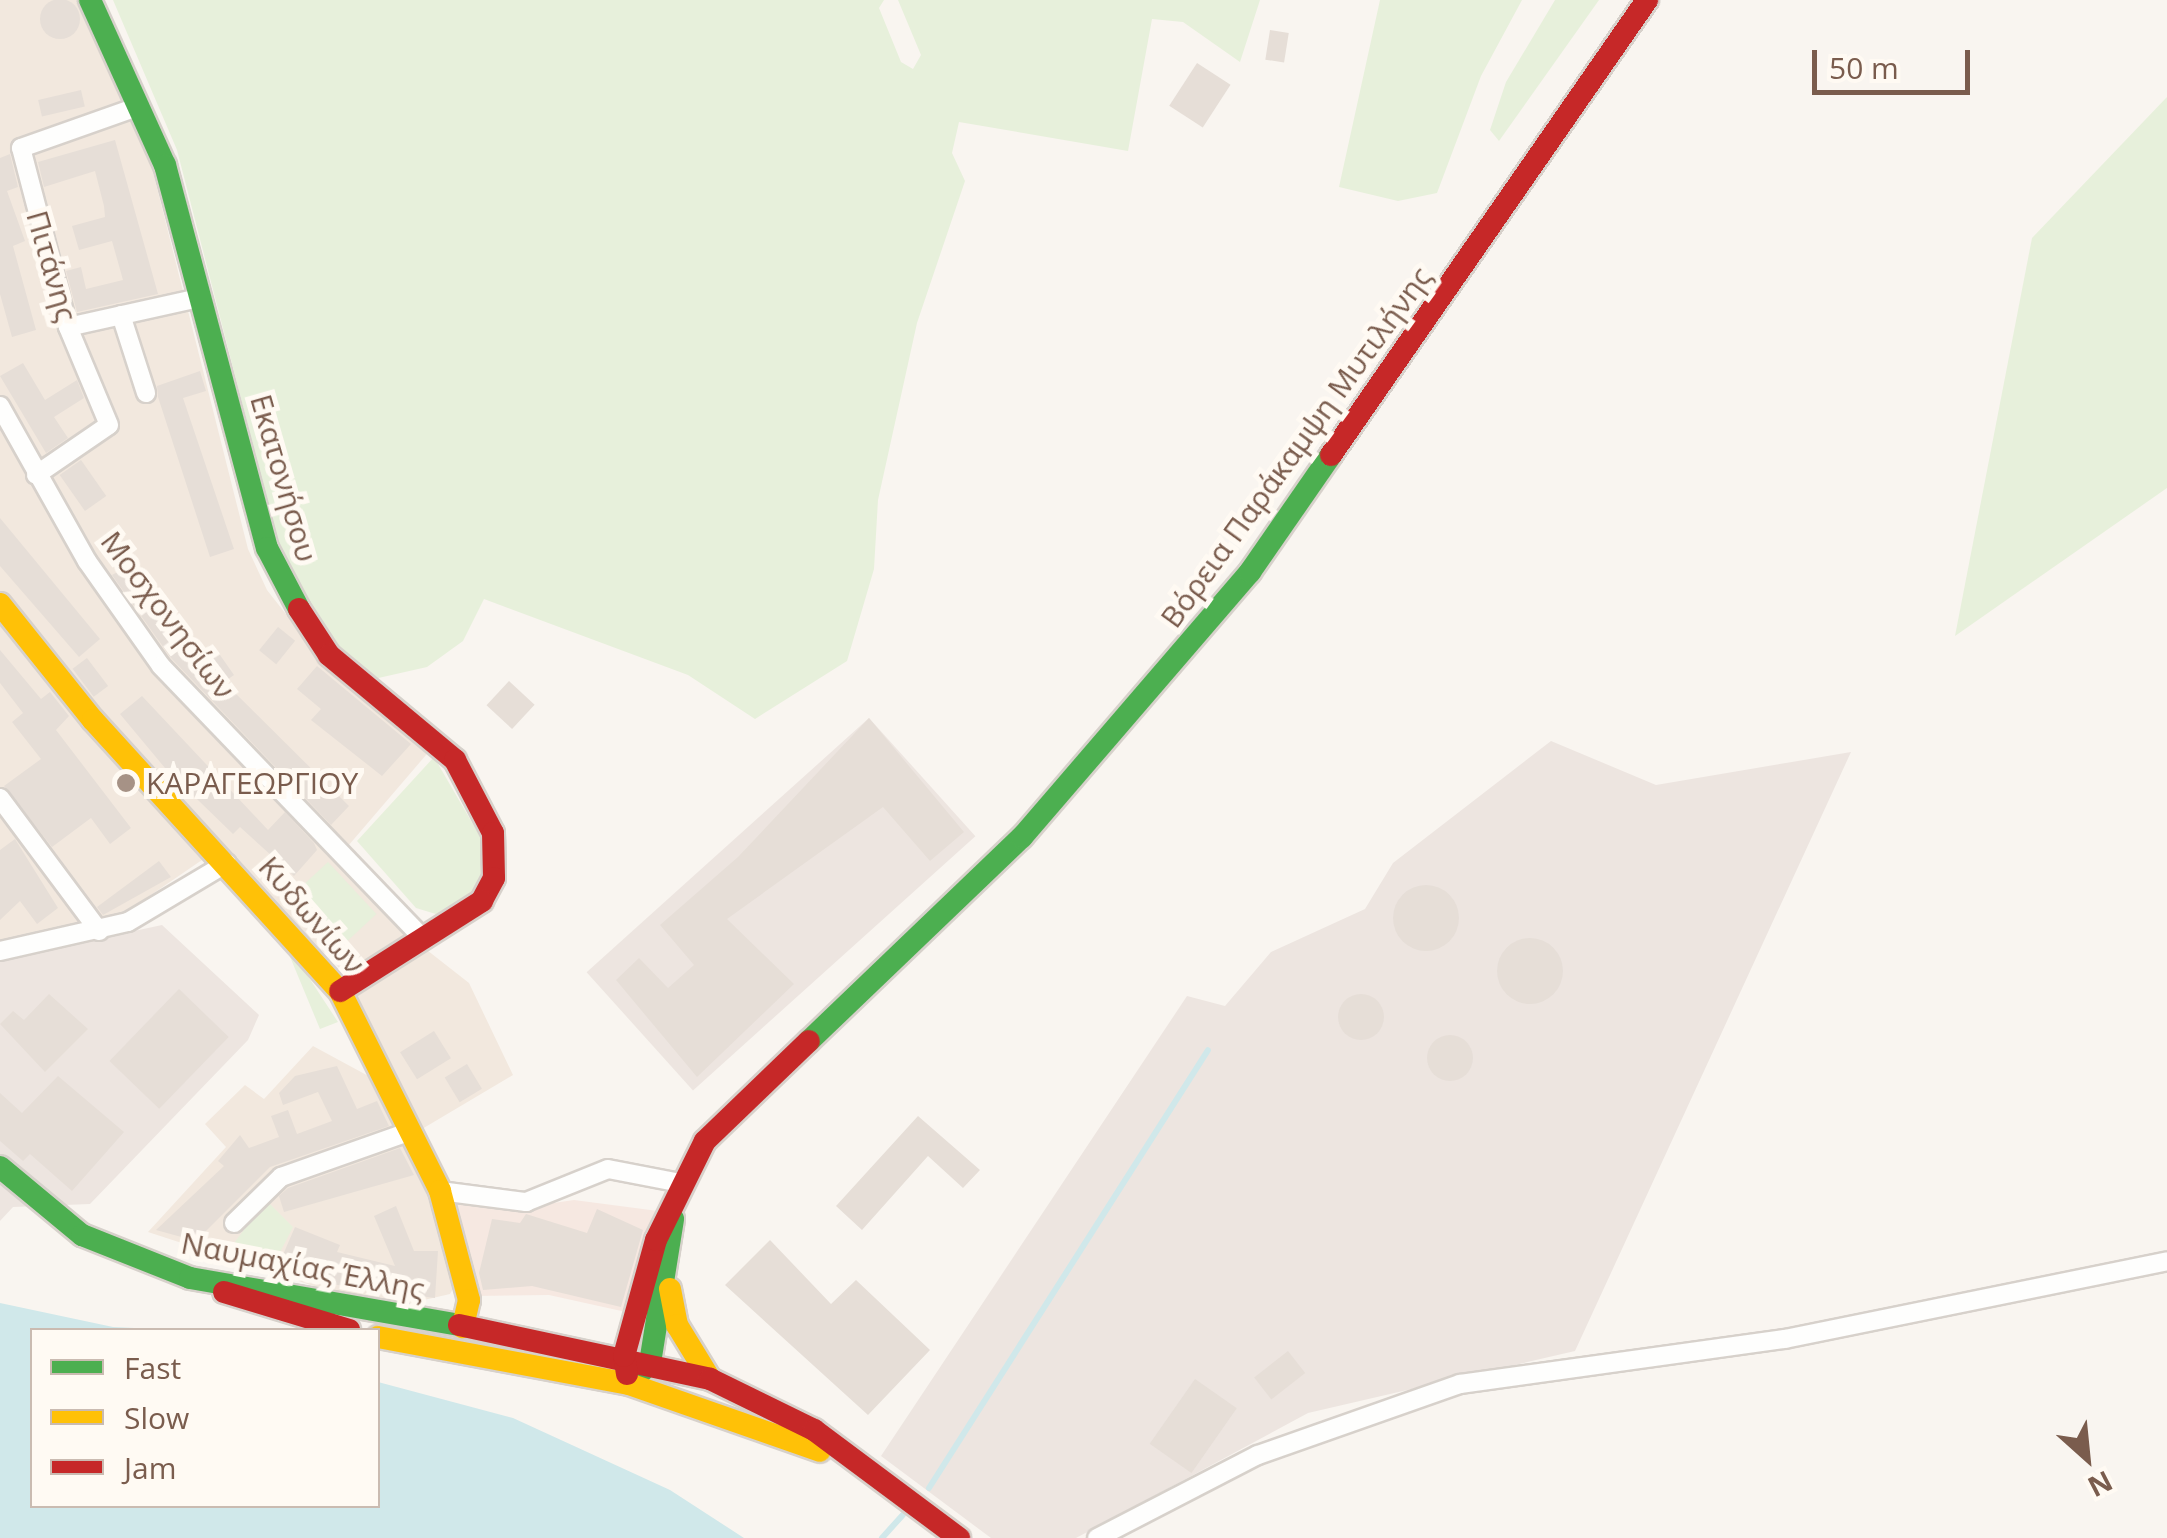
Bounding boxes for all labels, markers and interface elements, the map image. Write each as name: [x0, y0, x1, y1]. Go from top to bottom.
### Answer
scale bar: [1817, 30, 1974, 92]
text: 50 m: [1829, 47, 1899, 88]
street label: Πιτάνης: [19, 206, 85, 326]
street label: Βόρεια Παράκαμψη Μυτιλήνης: [1153, 260, 1439, 634]
street label: Εκατονήσου: [243, 390, 325, 566]
street label: Μοσχονησίων: [93, 524, 243, 706]
place label: ΚΑΡΑΓΕΩΡΓΙΟΥ: [146, 765, 358, 801]
marker: ΚΑΡΑΓΕΩΡΓΙΟΥ: [115, 772, 137, 794]
street label: Κυδωνίων: [251, 849, 373, 981]
street label: Ναυμαχίας Έλλης: [178, 1225, 428, 1307]
legend: [30, 1328, 380, 1508]
text: Fast: [124, 1347, 181, 1388]
text: Slow: [124, 1397, 189, 1438]
north arrow: [2037, 1408, 2137, 1508]
text: Jam: [124, 1447, 177, 1488]
text: N: [2082, 1463, 2119, 1507]

